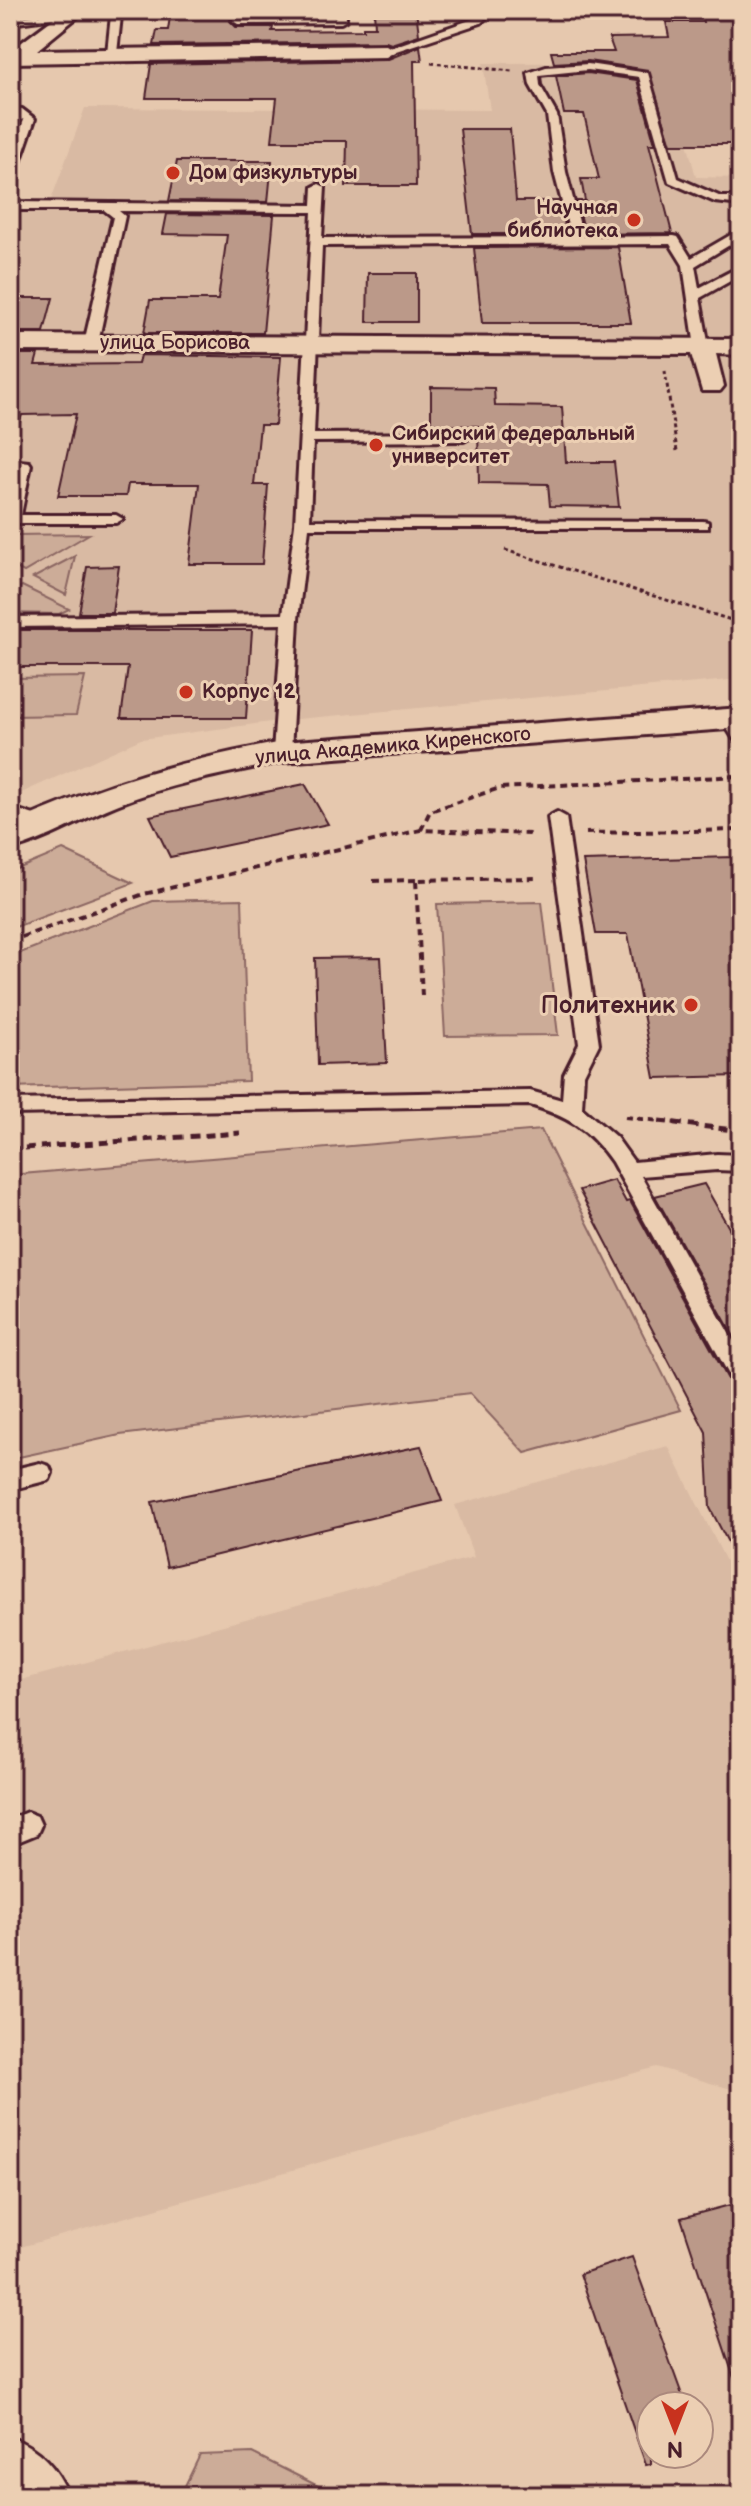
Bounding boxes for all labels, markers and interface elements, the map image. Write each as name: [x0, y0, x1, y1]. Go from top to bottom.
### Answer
place label: Дом физкультуры: [189, 161, 358, 185]
marker: Дом физкультуры: [164, 164, 182, 182]
place label: Научная библиотека: [507, 196, 618, 243]
marker: Научная библиотека: [625, 211, 643, 229]
street label: улица Борисова: [100, 331, 250, 355]
place label: Сибирский федеральный университет: [392, 422, 635, 469]
marker: Сибирский федеральный университет: [367, 436, 385, 454]
place label: Корпус 12: [202, 680, 295, 704]
marker: Корпус 12: [177, 683, 195, 701]
street label: улица Академика Киренского: [254, 722, 532, 770]
place label: Политехник: [541, 991, 676, 1020]
marker: Политехник: [682, 996, 700, 1014]
north arrow: [635, 2390, 715, 2470]
text: N: [667, 2435, 683, 2462]

